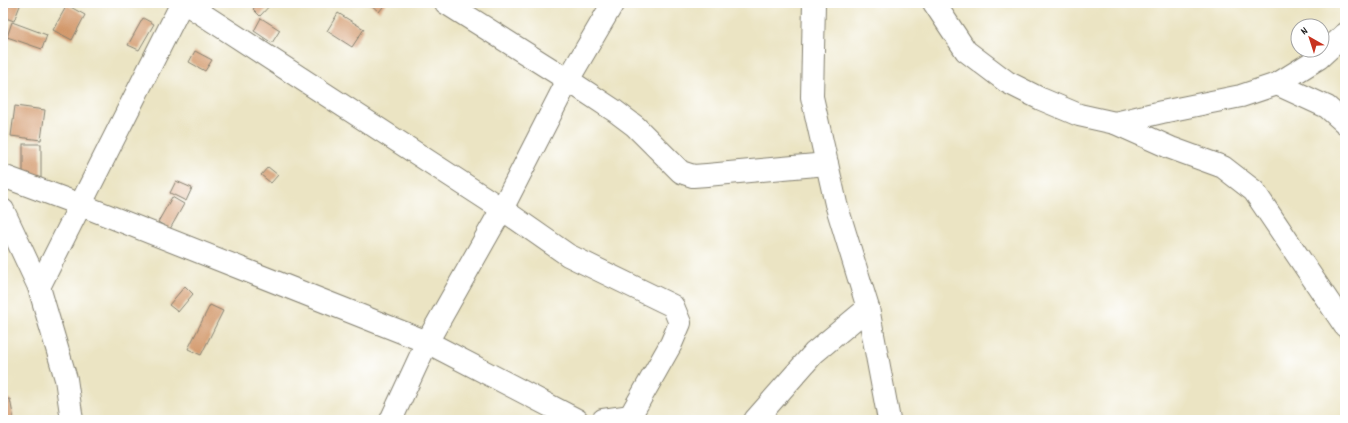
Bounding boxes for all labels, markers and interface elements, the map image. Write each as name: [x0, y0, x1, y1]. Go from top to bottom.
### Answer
north arrow: [1290, 18, 1330, 58]
text: N: [1298, 24, 1313, 40]

